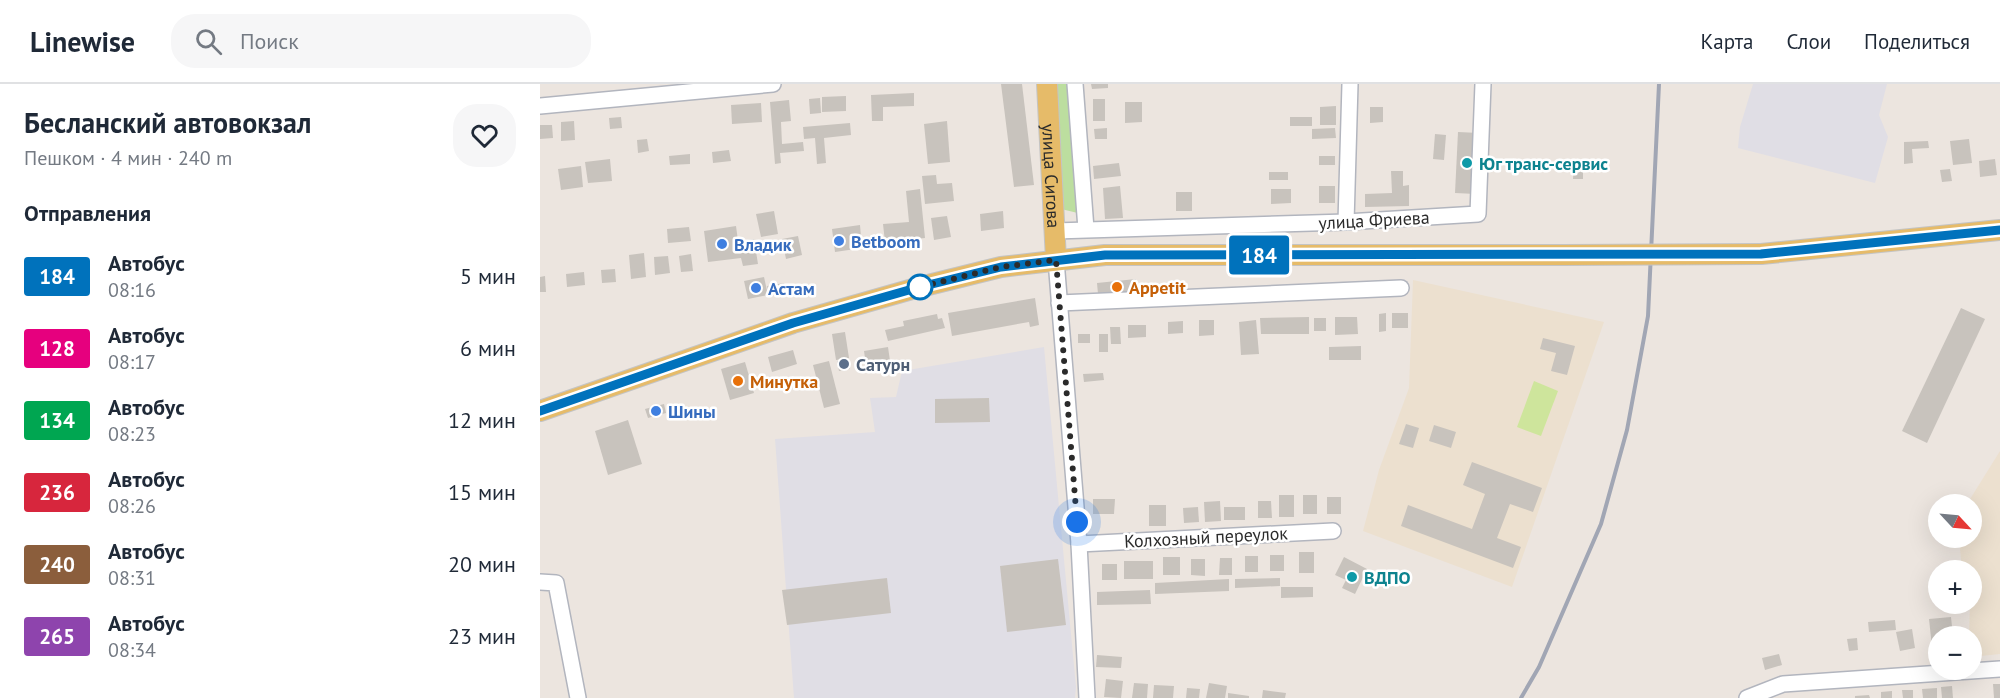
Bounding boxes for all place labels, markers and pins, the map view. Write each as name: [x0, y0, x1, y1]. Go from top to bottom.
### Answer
place label: Юг транс-сервис: [1479, 152, 1608, 175]
marker: Юг транс-сервис: [1460, 156, 1474, 170]
place label: Betboom: [851, 230, 921, 253]
place label: Владик: [734, 233, 792, 256]
marker: Betboom: [832, 234, 846, 248]
marker: Владик: [715, 237, 729, 251]
unlabelled marker: [907, 274, 933, 300]
place label: Appetit: [1129, 276, 1187, 299]
place label: Астам: [768, 277, 815, 300]
marker: Appetit: [1110, 280, 1124, 294]
marker: Астам: [749, 281, 763, 295]
place label: Сатурн: [856, 353, 910, 376]
marker: Сатурн: [837, 357, 851, 371]
place label: Минутка: [750, 370, 818, 393]
marker: Минутка: [731, 374, 745, 388]
place label: Шины: [668, 400, 716, 423]
marker: Шины: [649, 404, 663, 418]
place label: ВДПО: [1364, 566, 1411, 589]
marker: ВДПО: [1345, 570, 1359, 584]

